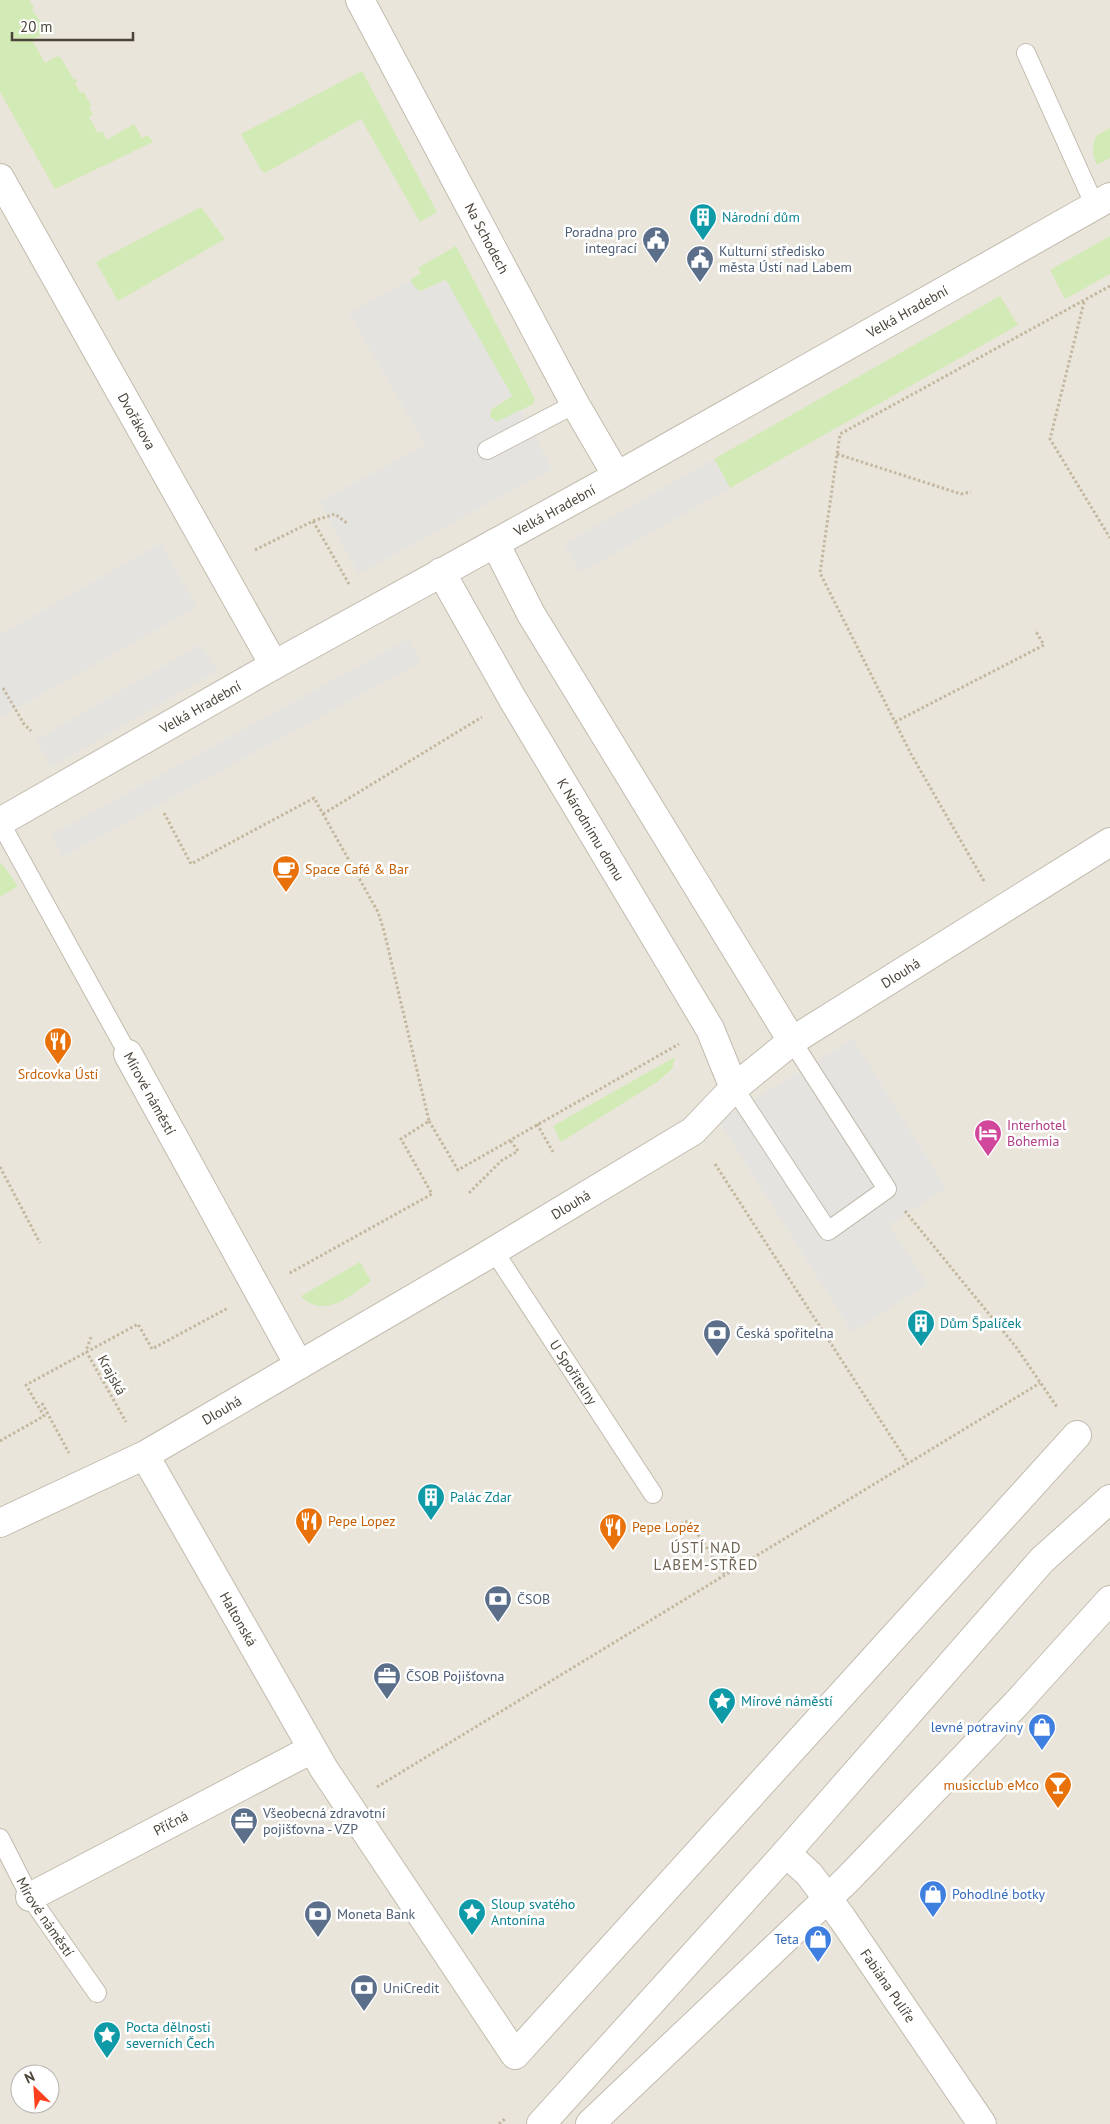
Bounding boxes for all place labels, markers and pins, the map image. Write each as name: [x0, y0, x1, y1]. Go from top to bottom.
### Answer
building icon: Národní dům: [688, 202, 718, 241]
place label: Národní dům: [722, 208, 800, 226]
place label: Poradna pro integrací: [565, 223, 637, 257]
public building icon: Poradna pro integrací: [641, 225, 671, 264]
place label: Kulturní středisko města Ústí nad Labem: [719, 242, 852, 276]
public building icon: Kulturní středisko města Ústí nad Labem: [685, 244, 715, 283]
cafe icon: Space Café & Bar: [271, 854, 301, 893]
place label: Space Café & Bar: [305, 860, 409, 878]
restaurant icon: Srdcovka Ústí: [43, 1026, 73, 1065]
place label: Srdcovka Ústí: [18, 1065, 99, 1083]
place label: Interhotel Bohemia: [1007, 1116, 1066, 1150]
hotel icon: Interhotel Bohemia: [973, 1118, 1003, 1157]
building icon: Dům Špalíček: [906, 1308, 936, 1347]
place label: Dům Špalíček: [940, 1314, 1022, 1332]
bank icon: Česká spořitelna: [702, 1318, 732, 1357]
place label: Česká spořitelna: [736, 1324, 834, 1342]
building icon: Palác Zdar: [416, 1482, 446, 1521]
place label: Palác Zdar: [450, 1488, 512, 1506]
restaurant icon: Pepe Lopez: [294, 1506, 324, 1545]
place label: Pepe Lopez: [328, 1512, 396, 1530]
restaurant icon: Pepe Lopéz: [598, 1512, 628, 1551]
place label: Pepe Lopéz: [632, 1518, 700, 1536]
bank icon: ČSOB: [483, 1584, 513, 1623]
place label: ČSOB: [517, 1590, 550, 1608]
office icon: ČSOB Pojišťovna: [372, 1661, 402, 1700]
place label: ČSOB Pojišťovna: [406, 1667, 504, 1685]
place icon: Mírové náměstí: [707, 1686, 737, 1725]
place label: Mírové náměstí: [741, 1692, 833, 1710]
shop icon: levné potraviny: [1027, 1712, 1057, 1751]
place label: levné potraviny: [931, 1718, 1023, 1736]
bar icon: musicclub eMco: [1043, 1770, 1073, 1809]
place label: musicclub eMco: [944, 1776, 1039, 1794]
place label: Všeobecná zdravotní pojišťovna - VZP: [262, 1804, 386, 1838]
office icon: Všeobecná zdravotní pojišťovna - VZP: [229, 1806, 259, 1845]
shop icon: Pohodlné botky: [918, 1879, 948, 1918]
place label: Pohodlné botky: [952, 1885, 1046, 1903]
place label: Sloup svatého Antonína: [491, 1895, 575, 1929]
place icon: Sloup svatého Antonína: [457, 1897, 487, 1936]
bank icon: Moneta Bank: [303, 1899, 333, 1938]
place label: Moneta Bank: [337, 1905, 416, 1923]
shop icon: Teta: [803, 1924, 833, 1963]
place label: Teta: [774, 1930, 799, 1948]
bank icon: UniCredit: [349, 1973, 379, 2012]
place label: UniCredit: [383, 1979, 439, 1997]
place label: Pocta dělnosti severních Čech: [126, 2018, 215, 2052]
place icon: Pocta dělnosti severních Čech: [92, 2020, 122, 2059]

